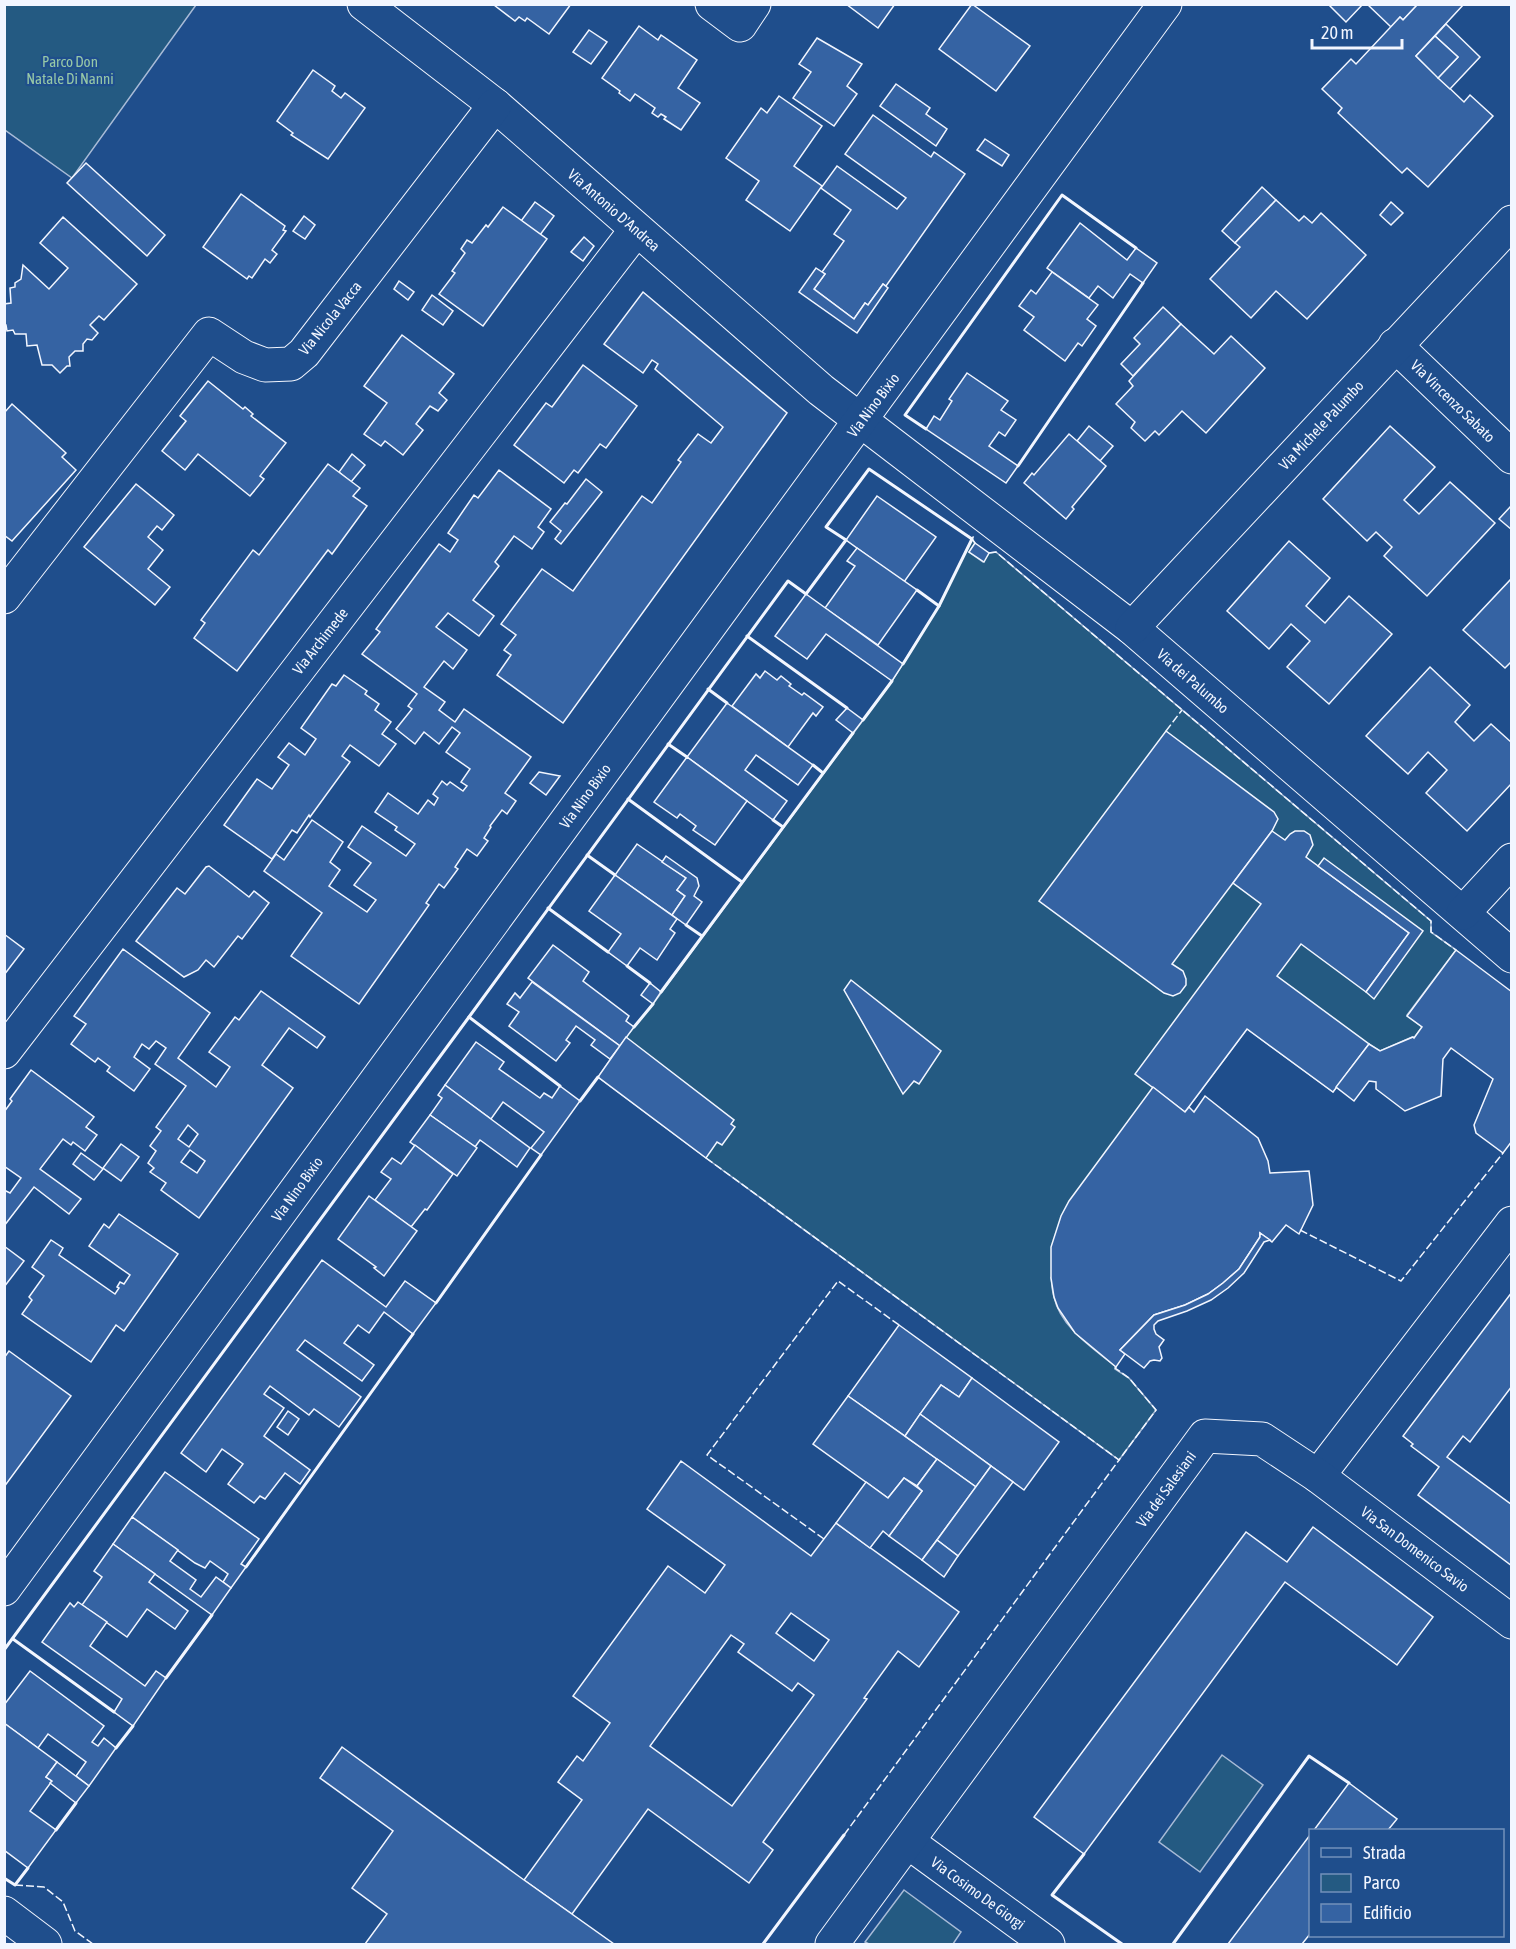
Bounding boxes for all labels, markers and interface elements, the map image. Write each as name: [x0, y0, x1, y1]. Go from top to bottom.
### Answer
scale bar: [1312, 12, 1402, 50]
text: 20 m: [1321, 22, 1353, 43]
park label: Parco Don Natale Di Nanni: [26, 53, 114, 87]
street label: Via Antonio D'Andrea: [565, 165, 663, 255]
street label: Via Nicola Vacca: [295, 278, 365, 358]
street label: Via Vincenzo Sabato: [1407, 357, 1499, 445]
street label: Via Nino Bixio: [843, 370, 903, 440]
street label: Via Michele Palumbo: [1275, 377, 1367, 473]
street label: Via Archimede: [289, 604, 351, 677]
street label: Via dei Palumbo: [1154, 645, 1232, 717]
street label: Via Nino Bixio: [556, 760, 614, 832]
street label: Via Nino Bixio: [268, 1153, 326, 1225]
street label: Via dei Salesiani: [1133, 1448, 1199, 1530]
street label: Via San Domenico Savio: [1358, 1503, 1472, 1595]
legend: [1309, 1829, 1504, 1937]
text: Strada: [1363, 1842, 1406, 1863]
street label: Via Cosimo De Giorgi: [928, 1853, 1028, 1933]
text: Parco: [1363, 1872, 1400, 1893]
text: Edificio: [1363, 1902, 1412, 1923]

